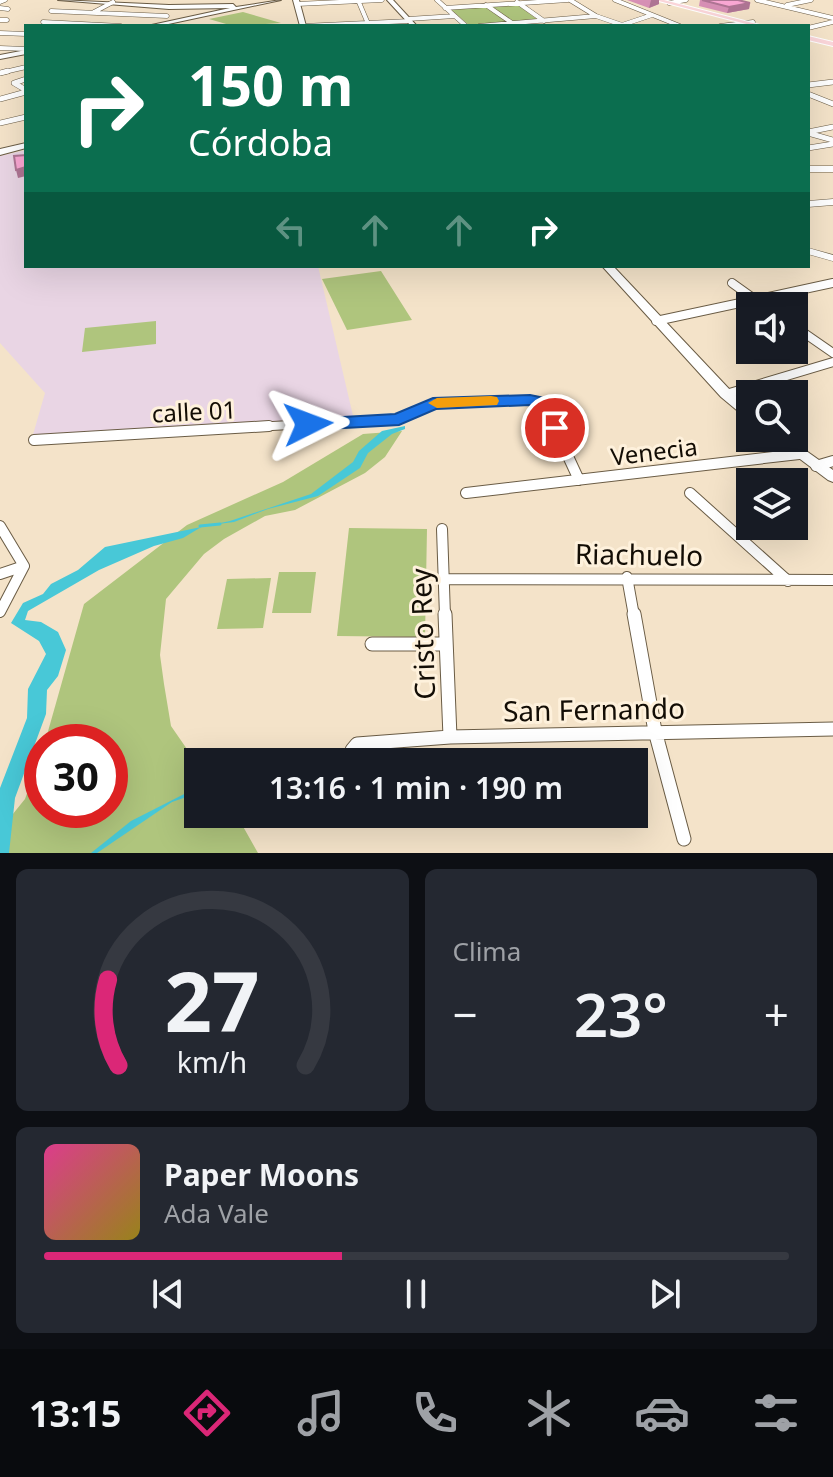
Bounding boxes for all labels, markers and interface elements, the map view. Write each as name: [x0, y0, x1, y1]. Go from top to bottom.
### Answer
text: 150 m: [188, 46, 353, 122]
icon: right: [56, 56, 160, 160]
text: Córdoba: [188, 118, 333, 167]
icon: left: [269, 208, 313, 252]
icon: ahead: [353, 208, 397, 252]
icon: ahead: [437, 208, 481, 252]
icon: right: [521, 208, 565, 252]
map controls: [736, 292, 808, 540]
button: sound: [736, 292, 808, 364]
button: search: [736, 380, 808, 452]
position arrow: [266, 382, 350, 466]
street label: calle 01: [151, 392, 237, 430]
pin: [521, 394, 589, 462]
icon: arrive: [533, 406, 577, 450]
street label: Venecia: [609, 429, 699, 473]
button: layers: [736, 468, 808, 540]
street label: Riachuelo: [574, 534, 704, 574]
street label: Cristo Rey: [401, 567, 443, 700]
street label: San Fernando: [503, 688, 685, 730]
speed limit sign: 30: [24, 724, 128, 828]
text: 13:16 · 1 min · 190 m: [269, 767, 563, 808]
text: Clima: [453, 933, 521, 969]
text: 27: [165, 943, 260, 1056]
text: 23°: [574, 973, 668, 1055]
text: −: [453, 984, 478, 1044]
text: +: [764, 984, 789, 1044]
text: km/h: [177, 1042, 247, 1081]
text: Paper Moons: [164, 1154, 359, 1195]
text: Ada Vale: [164, 1195, 269, 1231]
icon: previous: [146, 1272, 190, 1316]
icon: pause: [394, 1272, 438, 1316]
icon: next: [643, 1272, 687, 1316]
icon: directions: [179, 1385, 235, 1441]
icon: music: [293, 1385, 349, 1441]
icon: phone: [407, 1385, 463, 1441]
icon: climate: [521, 1385, 577, 1441]
icon: car: [634, 1385, 690, 1441]
icon: filters: [748, 1385, 804, 1441]
text: 13:15: [29, 1389, 121, 1438]

